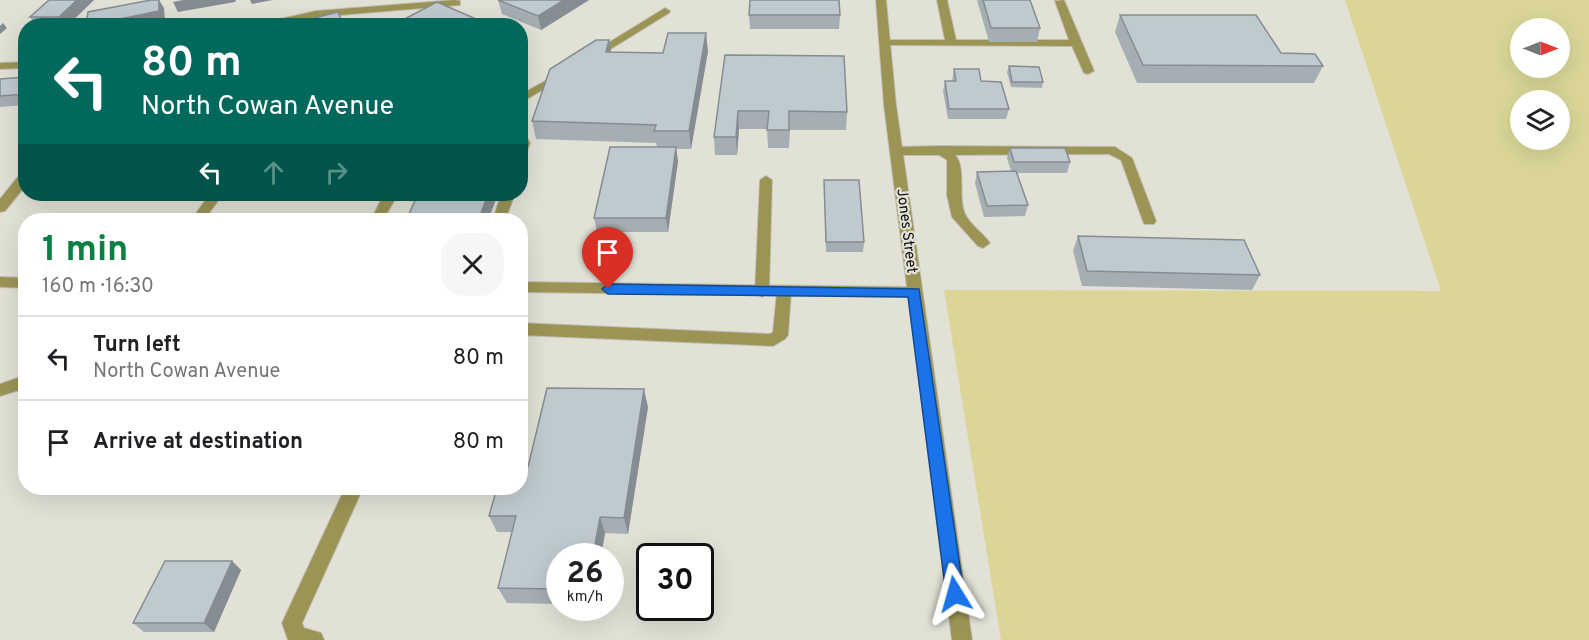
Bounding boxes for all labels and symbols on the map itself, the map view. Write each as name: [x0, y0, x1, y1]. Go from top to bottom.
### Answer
north arrow: [1510, 18, 1570, 78]
street label: Jones Street: [891, 188, 921, 274]
pin: [582, 227, 633, 289]
speed limit sign: 30: [636, 543, 714, 621]
position arrow: [923, 562, 987, 626]

